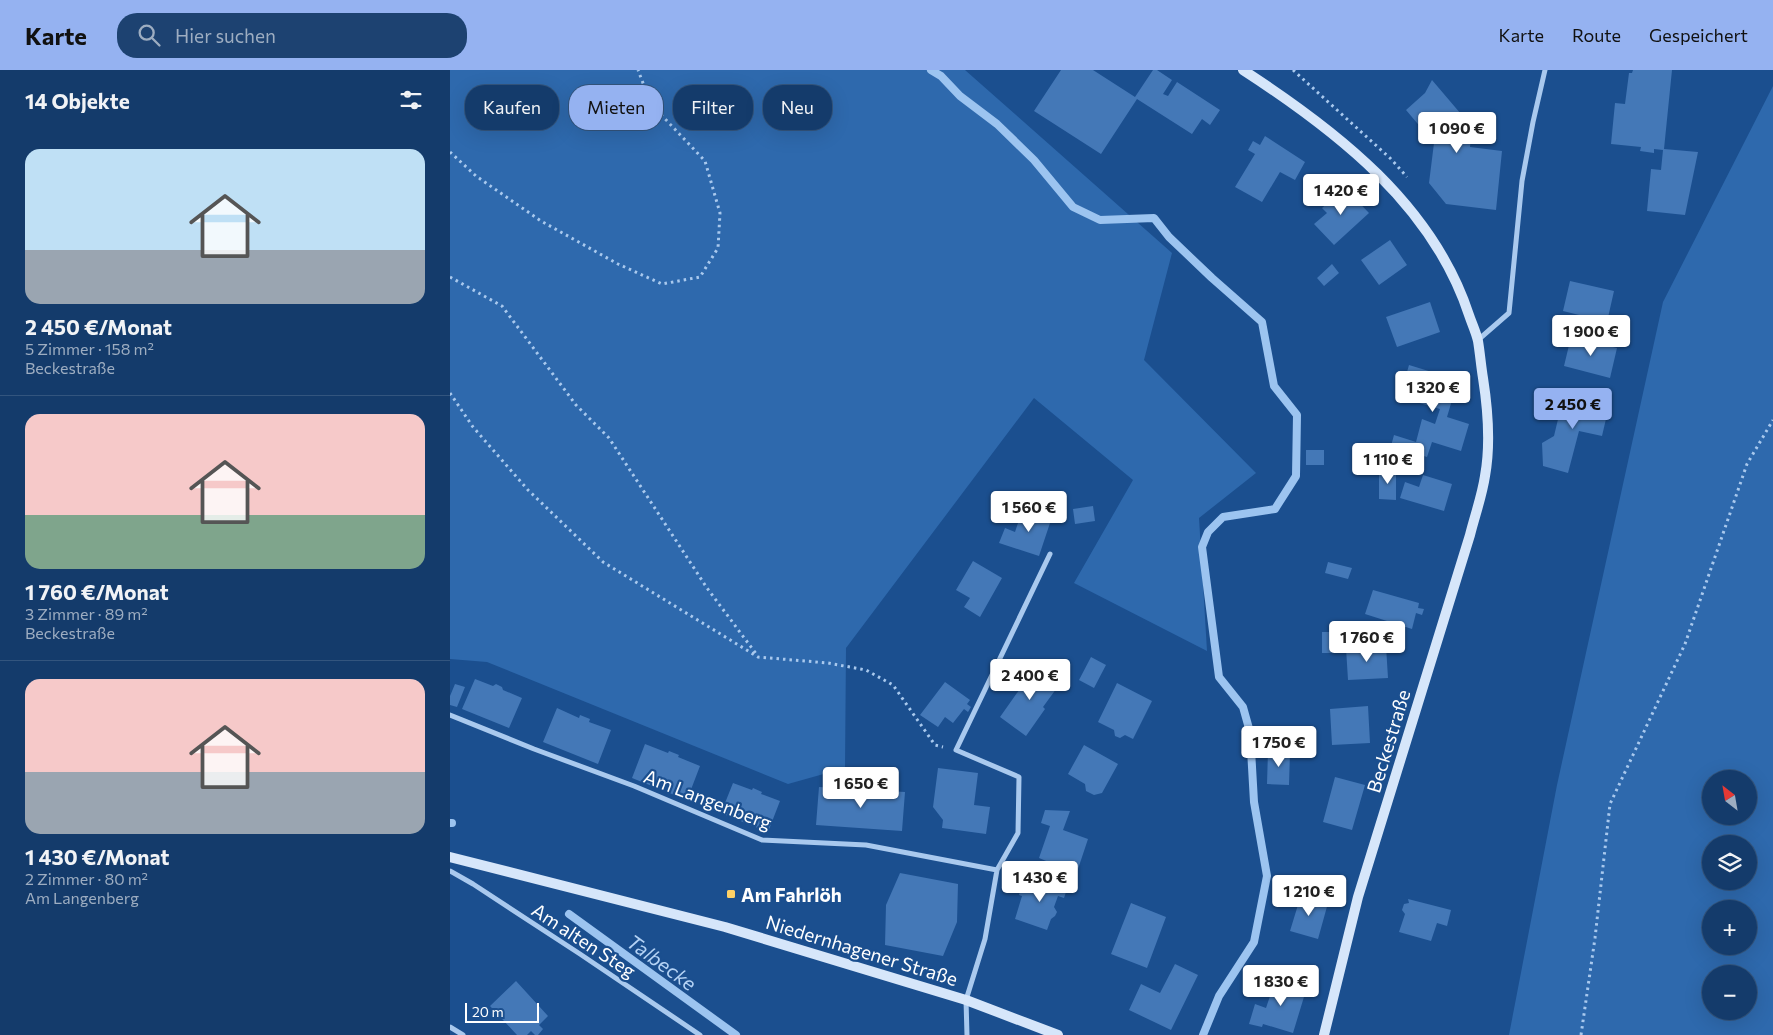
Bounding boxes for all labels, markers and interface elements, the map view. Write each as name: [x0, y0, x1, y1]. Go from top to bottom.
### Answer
search box: [117, 13, 467, 58]
text: Karte: [25, 21, 87, 50]
icon: search: [135, 21, 163, 49]
text: Hier suchen: [175, 24, 276, 47]
text: Karte: [1499, 24, 1544, 46]
text: Route: [1572, 24, 1621, 46]
text: Gespeichert: [1649, 24, 1748, 46]
chip: Kaufen: [465, 85, 559, 130]
chip: Mieten: [569, 85, 663, 130]
chip: Filter: [673, 85, 753, 130]
chip: Neu: [763, 85, 832, 130]
icon: filters: [397, 86, 425, 114]
text: 14 Objekte: [25, 88, 130, 113]
pin: 1 090 €: [1411, 112, 1503, 154]
text: 1 090 €: [1429, 118, 1485, 137]
pin: 1 420 €: [1295, 174, 1387, 216]
text: 1 420 €: [1314, 180, 1368, 199]
icon: home: [180, 181, 270, 271]
text: 2 450 €/Monat: [25, 314, 172, 339]
pin: 1 900 €: [1545, 314, 1637, 357]
text: 1 900 €: [1563, 321, 1619, 340]
text: 5 Zimmer · 158 m²: [25, 339, 154, 358]
text: Beckestraße: [25, 358, 115, 377]
pin: 1 320 €: [1387, 370, 1479, 413]
text: 1 320 €: [1406, 377, 1460, 396]
pin: 2 450 €: [1527, 388, 1619, 430]
text: 2 450 €: [1545, 394, 1601, 413]
pin: 1 110 €: [1342, 442, 1434, 485]
icon: home: [180, 447, 270, 537]
text: 1 110 €: [1363, 449, 1413, 468]
pin: 1 560 €: [983, 490, 1075, 533]
text: 1 560 €: [1002, 497, 1056, 516]
text: 1 760 €/Monat: [25, 579, 169, 604]
text: 3 Zimmer · 89 m²: [25, 604, 148, 623]
pin: 1 760 €: [1321, 620, 1413, 663]
text: Beckestraße: [25, 623, 115, 642]
text: 1 760 €: [1340, 627, 1394, 646]
pin: 2 400 €: [984, 658, 1076, 701]
text: 2 400 €: [1001, 665, 1059, 684]
street label: Beckestraße: [1361, 687, 1415, 795]
icon: home: [180, 712, 270, 802]
pin: 1 750 €: [1233, 726, 1325, 768]
text: 1 750 €: [1252, 732, 1306, 751]
street label: Am Langenberg: [641, 764, 775, 834]
pin: 1 650 €: [815, 766, 907, 809]
north arrow: [1702, 770, 1758, 825]
map controls: [1702, 770, 1757, 1020]
text: 1 650 €: [834, 773, 888, 792]
button: layers: [1702, 835, 1757, 890]
text: 1 430 €/Monat: [25, 844, 169, 869]
pin: 1 430 €: [994, 860, 1086, 903]
text: 1 430 €: [1013, 867, 1067, 886]
text: 2 Zimmer · 80 m²: [25, 869, 148, 888]
pin: 1 210 €: [1263, 874, 1355, 917]
text: 1 210 €: [1283, 881, 1335, 900]
place label: Am Fahrlöh: [741, 883, 842, 906]
text: Am Langenberg: [25, 888, 139, 907]
marker: Am Fahrlöh: [725, 888, 737, 900]
street label: Am alten Steg: [528, 898, 640, 982]
button: +: [1702, 900, 1757, 955]
street label: Niedernhagener Straße: [763, 910, 961, 990]
water label: Talbecke: [623, 929, 702, 995]
pin: 1 830 €: [1235, 964, 1327, 1007]
button: −: [1702, 965, 1757, 1020]
text: 1 830 €: [1254, 971, 1308, 990]
scale bar: [465, 1000, 539, 1023]
text: 20 m: [472, 1003, 504, 1020]

